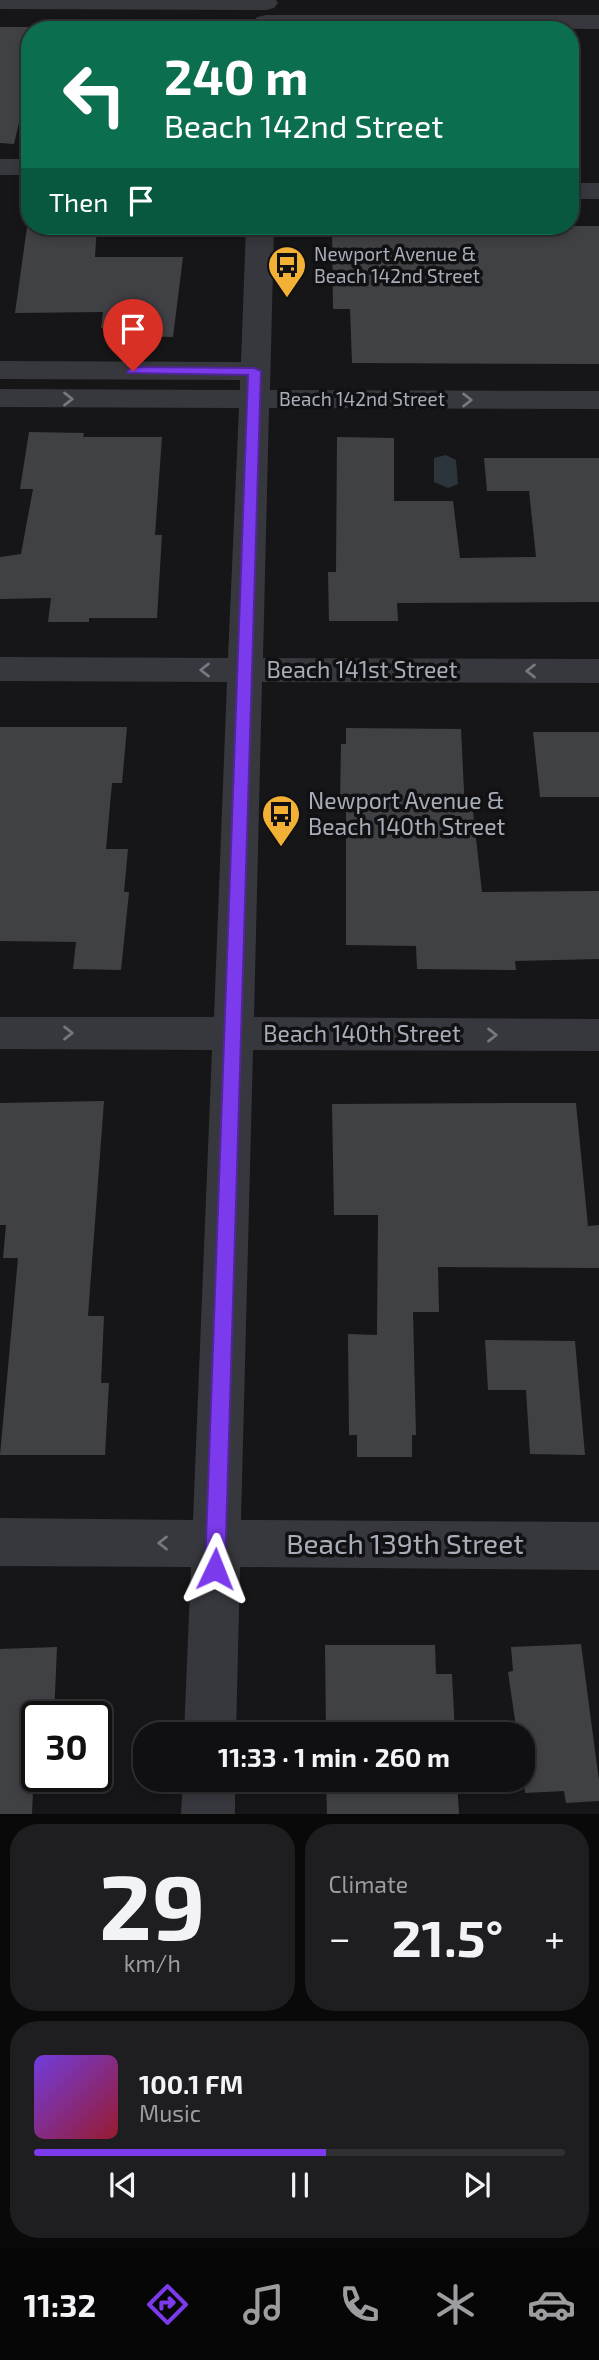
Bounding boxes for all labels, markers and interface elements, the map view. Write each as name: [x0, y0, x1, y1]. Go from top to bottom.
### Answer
text: 240 m: [164, 46, 308, 105]
icon: left: [49, 49, 140, 140]
text: Beach 142nd Street: [164, 106, 443, 144]
icon: arrive: [122, 182, 160, 220]
text: Then: [49, 186, 108, 217]
place label: Newport Avenue & Beach 142nd Street: [314, 242, 480, 287]
bus stop icon: Newport Avenue & Beach 142nd Street: [266, 244, 308, 299]
pin: [103, 299, 163, 371]
icon: arrive: [114, 310, 152, 348]
street label: Beach 142nd Street: [279, 387, 445, 410]
one-way arrow: [63, 391, 74, 407]
one-way arrow: [462, 392, 473, 408]
street label: Beach 141st Street: [267, 655, 458, 683]
one-way arrow: [200, 662, 210, 678]
one-way arrow: [525, 663, 536, 679]
place label: Newport Avenue & Beach 140th Street: [308, 786, 506, 840]
bus stop icon: Newport Avenue & Beach 140th Street: [260, 793, 302, 848]
street label: Beach 140th Street: [263, 1019, 461, 1047]
one-way arrow: [63, 1025, 74, 1041]
one-way arrow: [487, 1027, 497, 1043]
street label: Beach 139th Street: [286, 1526, 524, 1560]
position arrow: [178, 1532, 252, 1606]
one-way arrow: [158, 1535, 169, 1550]
speed limit sign: 30: [21, 1701, 112, 1792]
text: 11:33 · 1 min · 260 m: [218, 1741, 450, 1772]
text: 29: [99, 1849, 206, 1958]
text: Climate: [329, 1870, 408, 1898]
text: 21.5°: [391, 1905, 503, 1967]
text: −: [329, 1914, 351, 1960]
text: +: [544, 1914, 565, 1960]
text: km/h: [124, 1949, 181, 1977]
text: 100.1 FM: [139, 2068, 243, 2099]
text: Music: [139, 2099, 201, 2127]
icon: previous: [104, 2166, 142, 2204]
icon: pause: [281, 2166, 319, 2204]
icon: next: [458, 2166, 496, 2204]
icon: directions: [143, 2280, 192, 2329]
icon: music: [239, 2280, 288, 2329]
icon: phone: [335, 2280, 384, 2329]
icon: climate: [431, 2280, 480, 2329]
icon: car: [527, 2280, 576, 2329]
text: 11:32: [23, 2285, 96, 2323]

